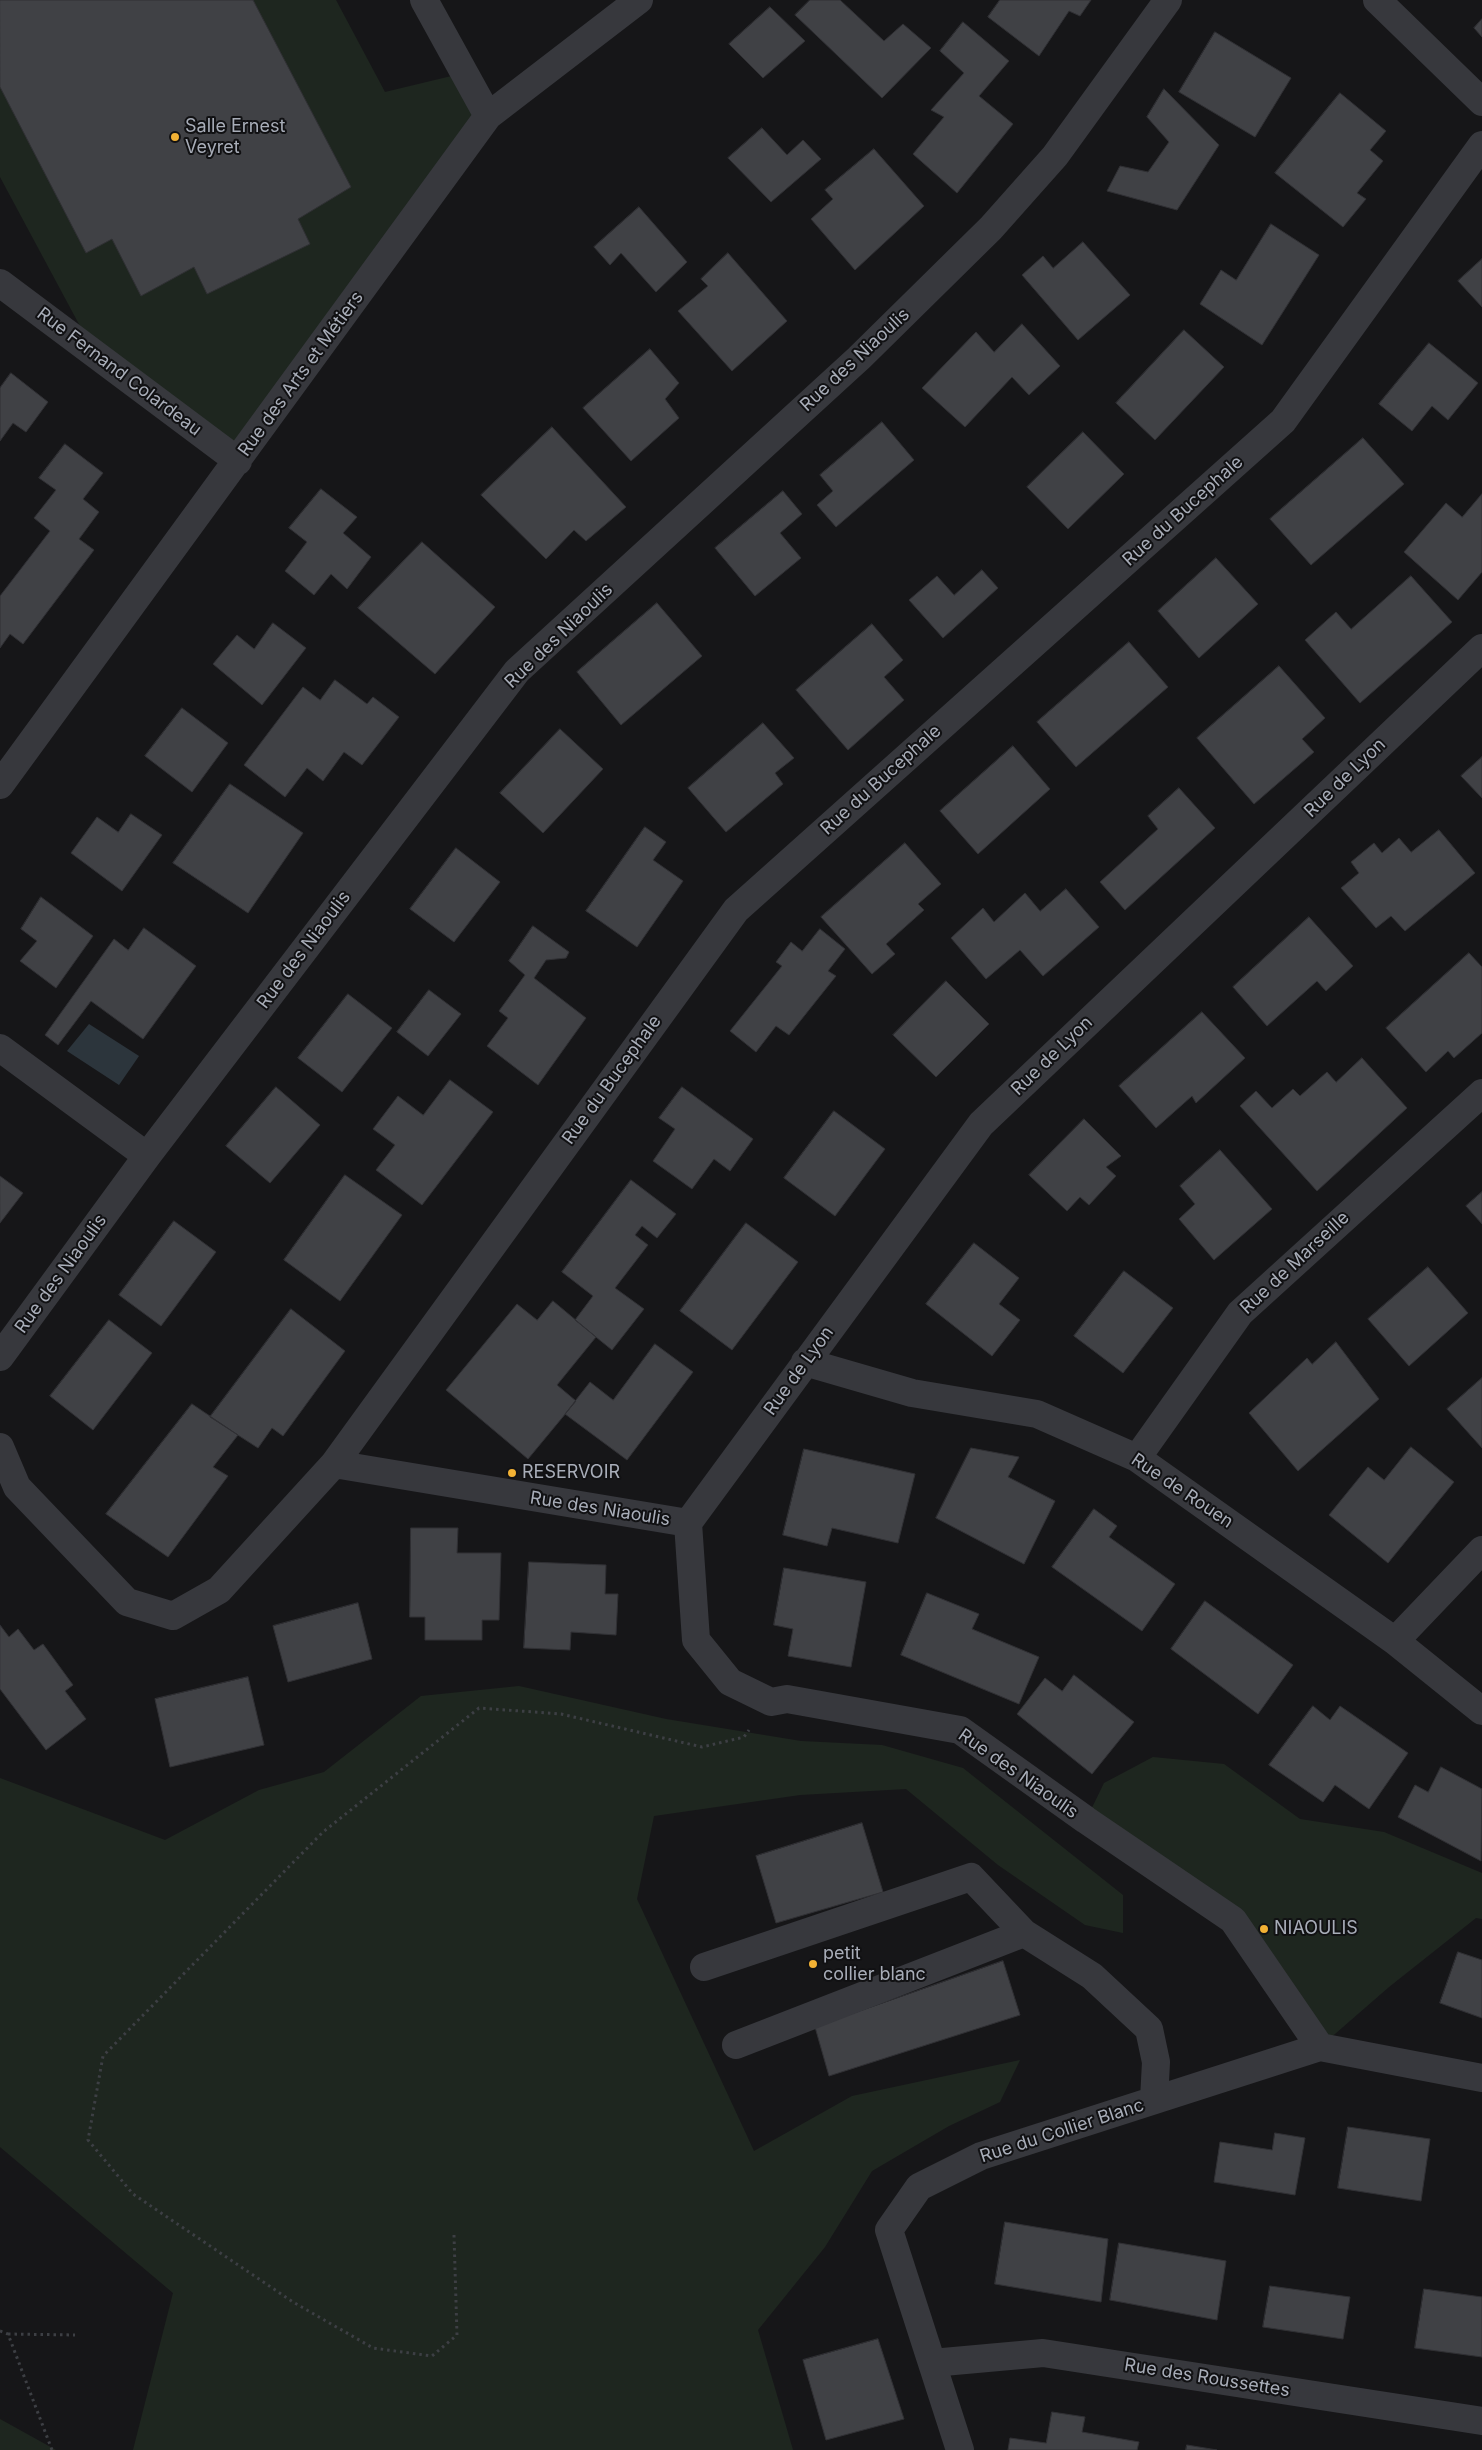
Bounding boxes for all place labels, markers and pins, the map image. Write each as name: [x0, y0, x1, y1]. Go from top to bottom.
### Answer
place label: Salle Ernest Veyret: [185, 116, 285, 158]
marker: Salle Ernest Veyret: [169, 131, 181, 143]
place label: RESERVOIR: [522, 1462, 620, 1484]
marker: RESERVOIR: [506, 1467, 518, 1479]
place label: NIAOULIS: [1274, 1918, 1358, 1940]
marker: NIAOULIS: [1258, 1923, 1270, 1935]
place label: petit collier blanc: [823, 1943, 926, 1986]
marker: petit collier blanc: [807, 1958, 819, 1970]

